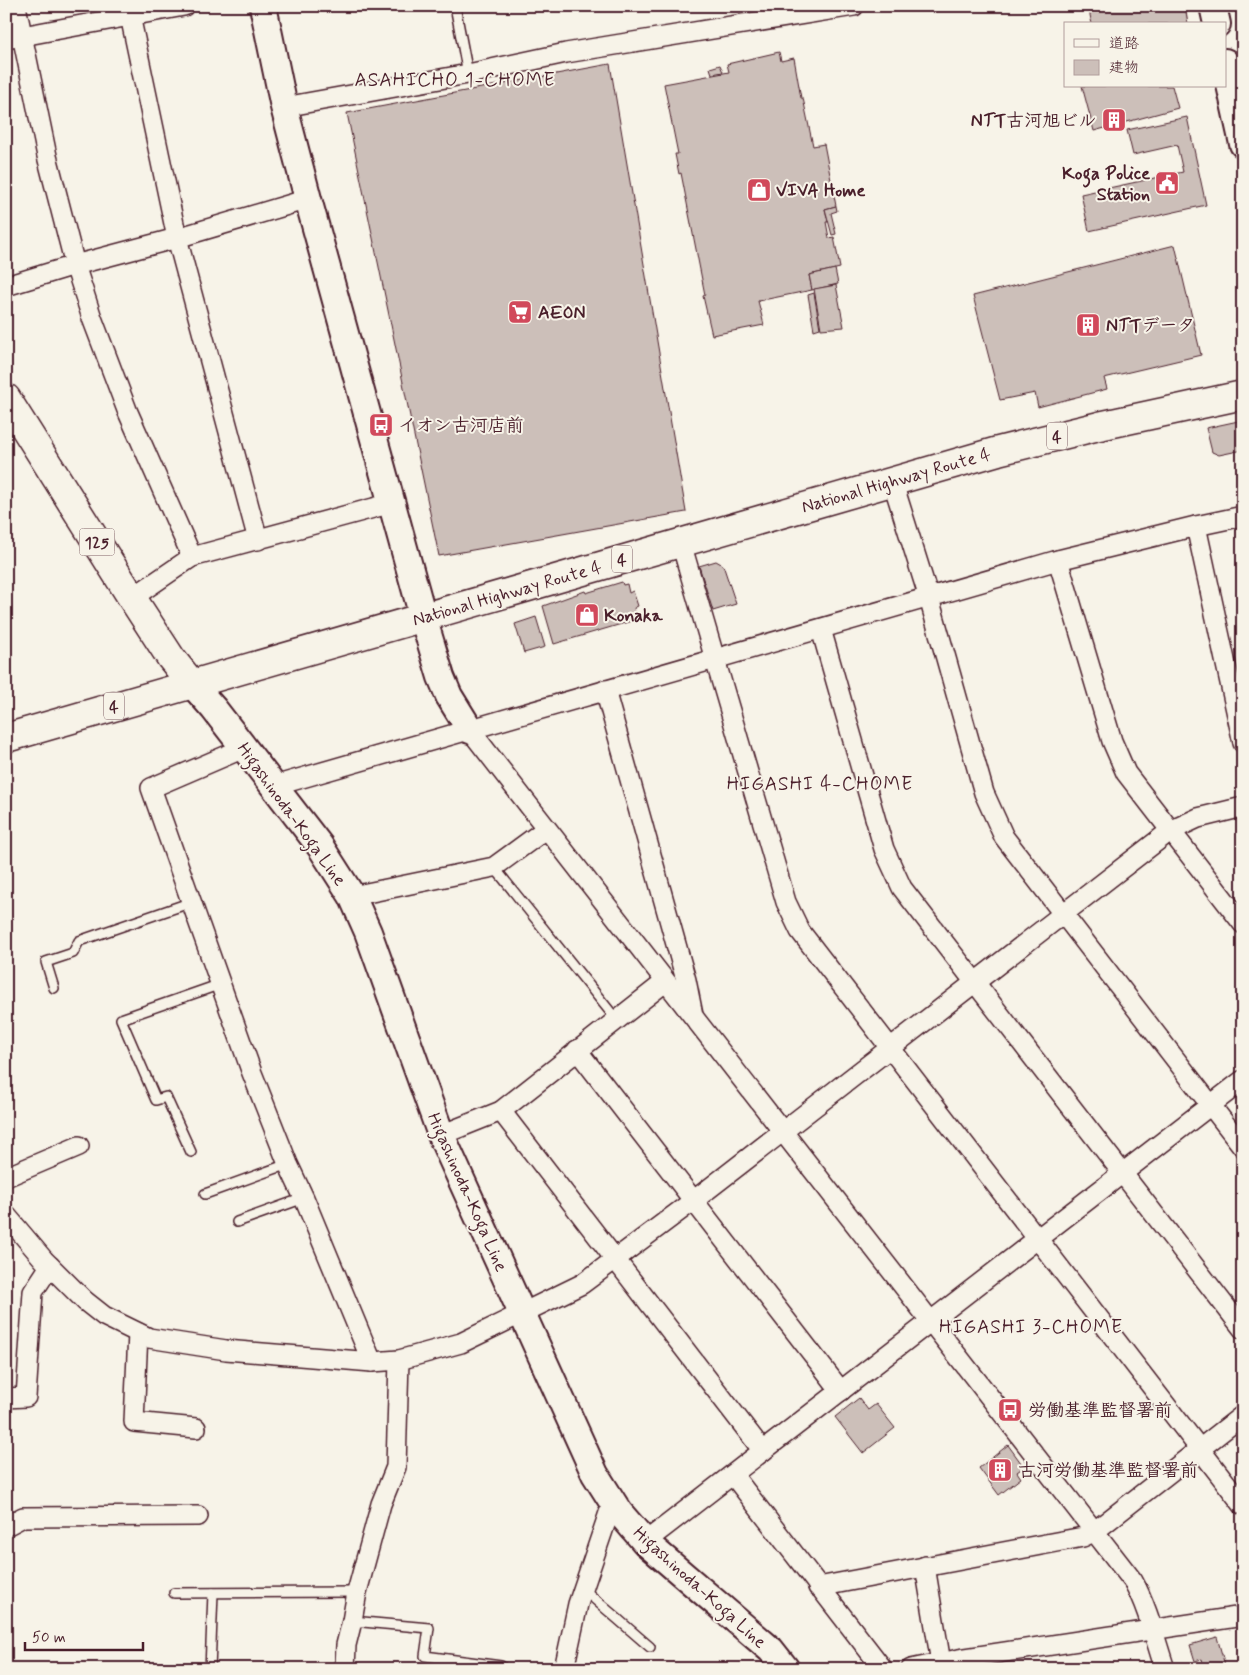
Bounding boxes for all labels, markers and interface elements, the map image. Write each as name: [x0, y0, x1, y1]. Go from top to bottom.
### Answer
legend: [1064, 22, 1226, 88]
text: 道路: [1109, 34, 1139, 54]
text: 建物: [1109, 58, 1139, 78]
district label: ASAHICHO 1-CHOME: [354, 68, 556, 93]
building icon: NTT古河旭ビル: [1101, 107, 1127, 133]
place label: NTT古河旭ビル: [971, 109, 1096, 133]
place label: Koga Police Station: [1062, 162, 1150, 207]
public building icon: Koga Police Station: [1154, 170, 1180, 196]
shop icon: VIVA Home: [746, 177, 772, 203]
place label: VIVA Home: [776, 179, 866, 203]
supermarket icon: AEON: [507, 299, 533, 325]
place label: AEON: [538, 301, 586, 325]
building icon: NTTデータ: [1075, 312, 1101, 338]
place label: NTTデータ: [1106, 314, 1195, 338]
bus stop icon: イオン古河店前: [368, 412, 394, 438]
place label: イオン古河店前: [398, 414, 524, 438]
road number: 4: [1047, 422, 1067, 450]
street label: National Highway Route 4: [799, 442, 994, 520]
road number: 125: [80, 528, 114, 556]
road number: 4: [612, 546, 632, 572]
street label: National Highway Route 4: [410, 555, 605, 633]
shop icon: Konaka: [574, 602, 600, 628]
place label: Konaka: [604, 604, 664, 628]
road number: 4: [104, 692, 124, 719]
street label: Higashinoda-Koga Line: [229, 738, 351, 892]
district label: HIGASHI 4-CHOME: [727, 772, 913, 797]
street label: Higashinoda-Koga Line: [419, 1109, 513, 1277]
district label: HIGASHI 3-CHOME: [939, 1315, 1123, 1340]
bus stop icon: 労働基準監督署前: [997, 1397, 1023, 1423]
place label: 労働基準監督署前: [1028, 1399, 1172, 1423]
building icon: 古河労働基準監督署前: [987, 1457, 1013, 1483]
place label: 古河労働基準監督署前: [1018, 1459, 1198, 1483]
street label: Higashinoda-Koga Line: [626, 1521, 771, 1656]
scale bar: [25, 1620, 142, 1652]
text: 50 m: [32, 1628, 66, 1648]

